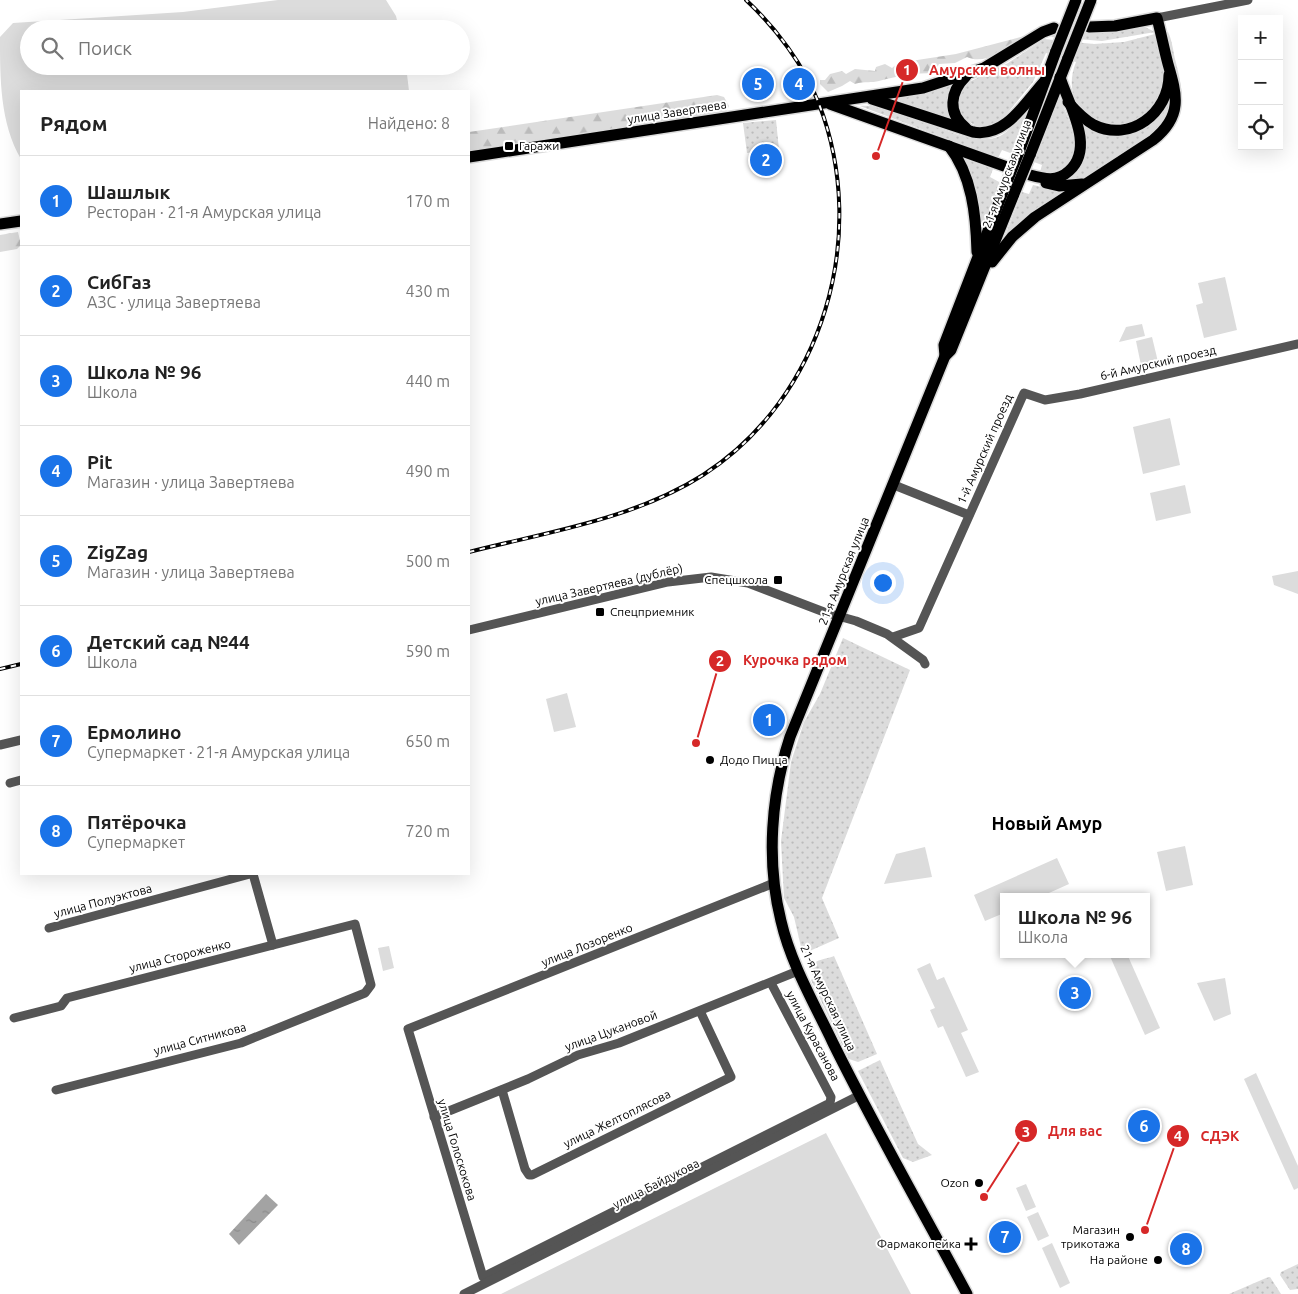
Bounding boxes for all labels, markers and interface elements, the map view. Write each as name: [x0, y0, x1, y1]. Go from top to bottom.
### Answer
map controls: [1238, 15, 1283, 150]
button: +: [1238, 15, 1283, 60]
search box: [20, 20, 470, 75]
icon: search: [38, 34, 66, 62]
text: Поиск: [78, 37, 132, 59]
callout: Амурские волны: [894, 55, 1055, 84]
button: −: [1238, 60, 1283, 105]
text: 1: [903, 61, 911, 78]
text: Амурские волны: [929, 62, 1045, 78]
pin: 5: [742, 65, 774, 103]
pin: 4: [783, 65, 815, 103]
street label: улица Завертяева: [627, 97, 727, 126]
button: locate: [1238, 105, 1283, 150]
text: Рядом: [40, 111, 108, 135]
text: Найдено: 8: [368, 114, 450, 132]
street label: 21-я Амурская улица: [980, 118, 1033, 230]
place label: Гаражи: [519, 139, 559, 152]
marker: Гаражи: [503, 140, 515, 152]
pin: 2: [750, 141, 782, 179]
text: Шашлык: [87, 181, 170, 203]
text: 1: [51, 192, 61, 210]
text: 170 m: [405, 192, 450, 210]
text: Ресторан · 21-я Амурская улица: [87, 203, 321, 221]
text: СибГаз: [87, 271, 151, 293]
text: 2: [51, 282, 61, 300]
text: 430 m: [405, 282, 450, 300]
text: АЗС · улица Завертяева: [87, 293, 261, 311]
street label: 6-й Амурский проезд: [1099, 343, 1217, 382]
text: Школа № 96: [87, 361, 201, 383]
text: 3: [51, 372, 61, 390]
text: 440 m: [405, 372, 450, 390]
text: Школа: [87, 383, 137, 401]
street label: 1-й Амурский проезд: [955, 392, 1015, 506]
text: Pit: [87, 451, 113, 473]
text: 4: [51, 462, 61, 480]
text: 490 m: [405, 462, 450, 480]
text: Магазин · улица Завертяева: [87, 473, 295, 491]
street label: 21-я Амурская улица: [816, 515, 871, 627]
text: ZigZag: [87, 541, 148, 563]
text: 5: [51, 552, 61, 570]
text: 500 m: [405, 552, 450, 570]
street label: улица Завертяева (дублёр): [534, 561, 684, 609]
text: Магазин · улица Завертяева: [87, 563, 295, 581]
your location: [870, 570, 896, 596]
place label: Спецшкола: [704, 573, 768, 586]
marker: Спецшкола: [772, 574, 784, 586]
place label: Спецприемник: [610, 605, 695, 618]
marker: Спецприемник: [594, 606, 606, 618]
text: Детский сад №44: [87, 631, 250, 653]
text: 6: [51, 642, 61, 660]
text: 590 m: [405, 642, 450, 660]
callout: Курочка рядом: [708, 646, 857, 675]
text: 2: [716, 652, 724, 669]
text: Курочка рядом: [743, 652, 847, 668]
text: Школа: [87, 653, 137, 671]
pin: 1: [753, 701, 785, 739]
text: Ермолино: [87, 721, 181, 743]
text: 7: [51, 732, 61, 750]
text: 650 m: [405, 732, 450, 750]
text: Супермаркет · 21-я Амурская улица: [87, 743, 350, 761]
place label: Додо Пицца: [720, 753, 788, 766]
marker: Додо Пицца: [704, 754, 716, 766]
text: Пятёрочка: [87, 811, 186, 833]
district label: Новый Амур: [992, 813, 1102, 833]
text: 8: [51, 822, 61, 840]
text: 720 m: [405, 822, 450, 840]
text: Супермаркет: [87, 833, 185, 851]
street label: улица Полуэктова: [52, 881, 153, 920]
popup: [1000, 893, 1150, 958]
text: Школа № 96: [1018, 906, 1132, 928]
street label: улица Лозоренко: [539, 920, 634, 969]
text: Школа: [1018, 928, 1068, 946]
street label: улица Стороженко: [128, 937, 232, 974]
street label: 21-я Амурская улица: [798, 943, 859, 1053]
pin: 3: [1059, 974, 1091, 1012]
street label: улица Курасанова: [784, 989, 843, 1083]
street label: улица Цукановой: [563, 1008, 659, 1053]
street label: улица Ситникова: [152, 1020, 248, 1057]
street label: улица Желтоплясова: [561, 1087, 672, 1150]
street label: улица Голоскокова: [436, 1097, 479, 1202]
pin: 6: [1128, 1107, 1160, 1145]
callout: Для вас: [1013, 1117, 1112, 1146]
callout: СДЭК: [1165, 1121, 1249, 1150]
text: 3: [1022, 1123, 1030, 1140]
text: Для вас: [1048, 1123, 1102, 1139]
text: 4: [1174, 1127, 1182, 1144]
text: СДЭК: [1201, 1128, 1240, 1144]
street label: улица Байдукова: [610, 1156, 701, 1211]
place label: Ozon: [940, 1176, 969, 1189]
marker: Ozon: [973, 1177, 985, 1189]
pin: 7: [989, 1218, 1021, 1256]
place label: Магазин трикотажа: [1061, 1223, 1120, 1250]
pin: 8: [1170, 1230, 1202, 1268]
marker: Магазин трикотажа: [1124, 1231, 1136, 1243]
place label: Фармакопейка: [877, 1237, 961, 1250]
marker: Фармакопейка: [965, 1238, 977, 1250]
place label: На районе: [1090, 1253, 1148, 1266]
marker: На районе: [1152, 1254, 1164, 1266]

